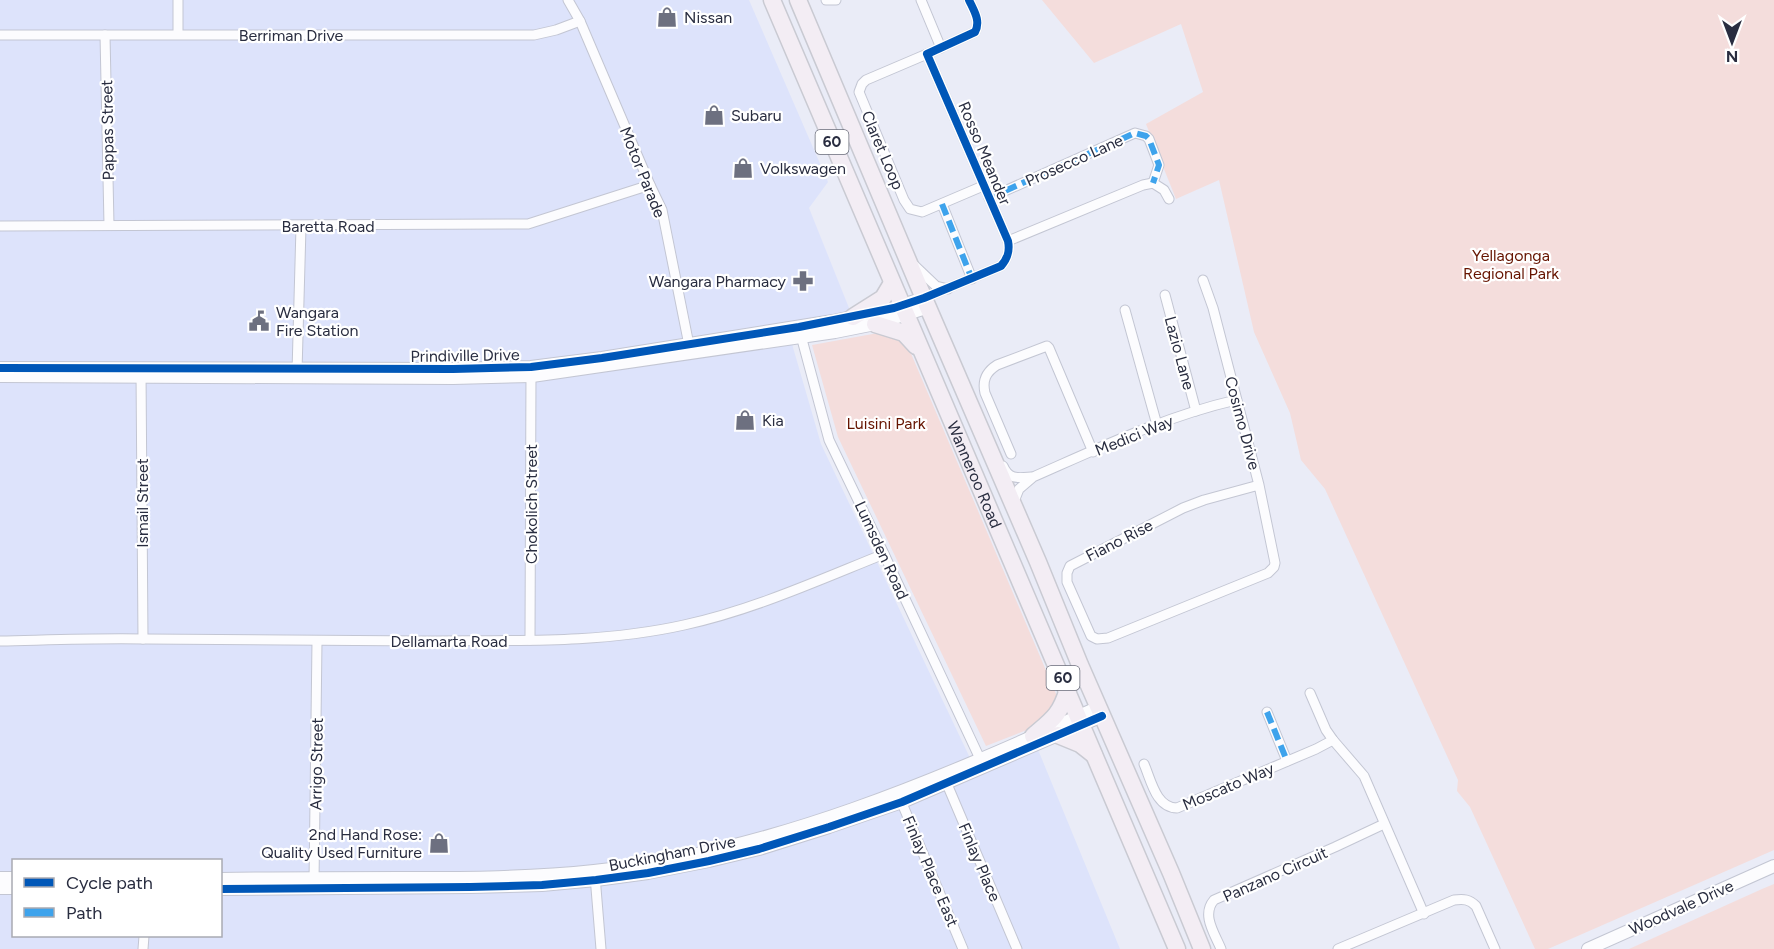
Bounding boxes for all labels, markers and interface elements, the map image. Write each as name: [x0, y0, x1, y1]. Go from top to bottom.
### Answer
shop icon: Nissan: [655, 5, 679, 29]
place label: Nissan: [684, 8, 732, 27]
north arrow: [1702, 12, 1762, 72]
street label: Berriman Drive: [239, 26, 344, 45]
text: N: [1726, 47, 1738, 66]
street label: Pappas Street: [97, 80, 118, 180]
street label: Rosso Meander: [954, 99, 1015, 208]
shop icon: Subaru: [702, 103, 726, 127]
place label: Subaru: [731, 106, 782, 125]
street label: Claret Loop: [857, 108, 908, 192]
street label: Motor Parade: [616, 124, 669, 221]
road number: 60: [816, 130, 848, 154]
street label: Prosecco Lane: [1022, 130, 1126, 190]
shop icon: Volkswagen: [731, 156, 755, 180]
place label: Volkswagen: [760, 159, 846, 178]
street label: Baretta Road: [281, 217, 375, 236]
park label: Yellagonga Regional Park: [1463, 246, 1559, 283]
pharmacy icon: Wangara Pharmacy: [791, 269, 815, 293]
place label: Wangara Pharmacy: [649, 272, 787, 291]
place label: Wangara Fire Station: [276, 303, 359, 340]
public building icon: Wangara Fire Station: [247, 309, 271, 333]
street label: Lazio Lane: [1161, 314, 1199, 392]
street label: Prindiville Drive: [410, 345, 520, 366]
street label: Cosimo Drive: [1221, 374, 1264, 472]
shop icon: Kia: [733, 408, 757, 432]
place label: Kia: [762, 411, 784, 430]
street label: Medici Way: [1092, 411, 1177, 460]
park label: Luisini Park: [846, 414, 926, 433]
street label: Wanneroo Road: [943, 418, 1006, 531]
street label: Chokolich Street: [522, 444, 541, 564]
street label: Ismail Street: [133, 458, 152, 548]
street label: Lumsden Road: [851, 498, 913, 602]
street label: Fiano Rise: [1083, 515, 1156, 565]
street label: Dellamarta Road: [390, 632, 508, 651]
road number: 60: [1046, 666, 1080, 690]
street label: Arrigo Street: [306, 717, 327, 811]
street label: Moscato Way: [1180, 758, 1277, 814]
street label: Finlay Place East: [899, 813, 962, 930]
street label: Finlay Place: [954, 820, 1005, 905]
place label: 2nd Hand Rose: Quality Used Furniture: [261, 825, 422, 862]
shop icon: 2nd Hand Rose: Quality Used Furniture: [427, 831, 451, 855]
street label: Buckingham Drive: [607, 832, 737, 875]
street label: Panzano Circuit: [1220, 843, 1330, 906]
legend: [12, 859, 222, 937]
text: Cycle path: [66, 872, 153, 894]
street label: Woodvale Drive: [1626, 876, 1737, 939]
text: Path: [66, 902, 102, 924]

